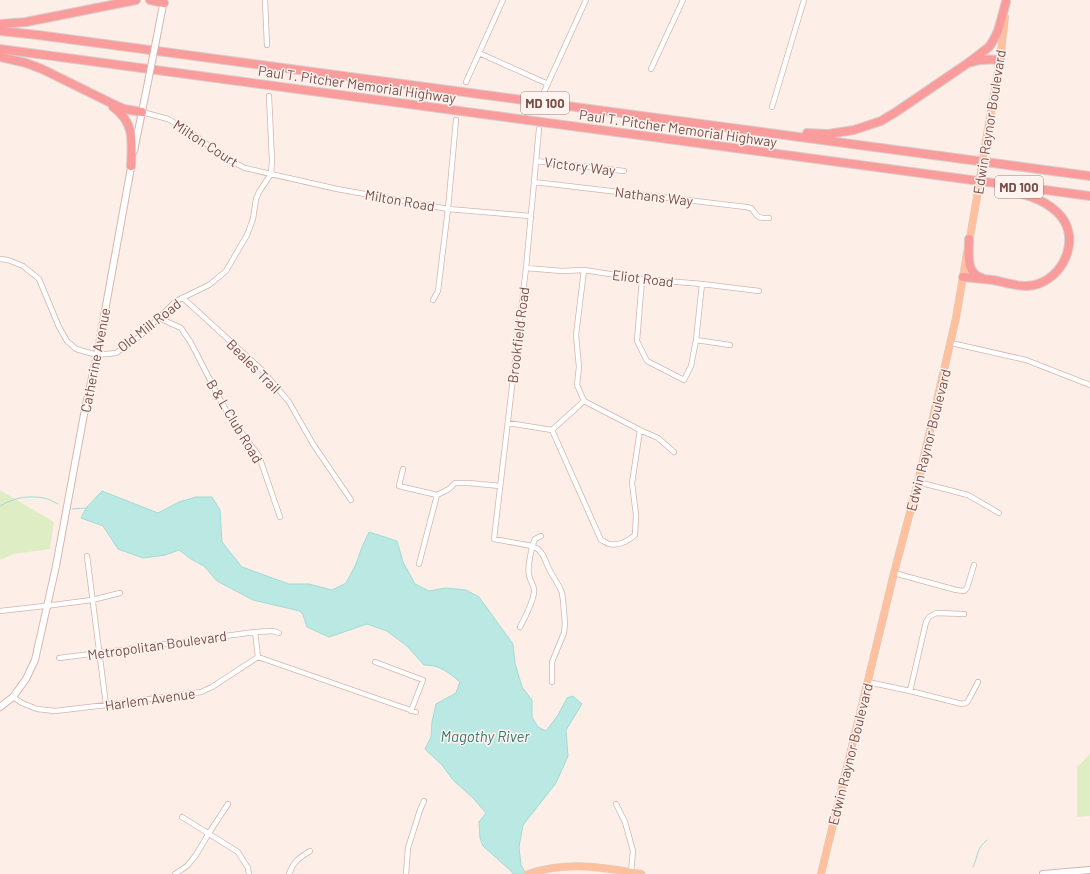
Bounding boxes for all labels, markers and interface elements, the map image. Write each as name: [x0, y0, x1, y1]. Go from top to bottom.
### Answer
street label: Edwin Raynor Boulevard: [969, 49, 1009, 195]
street label: Paul T. Pitcher Memorial Highway: [257, 62, 458, 106]
road number: MD 100: [521, 92, 569, 114]
street label: Paul T. Pitcher Memorial Highway: [578, 106, 779, 150]
street label: Milton Court: [170, 116, 242, 170]
street label: Victory Way: [543, 153, 617, 179]
road number: MD 100: [995, 176, 1043, 198]
street label: Nathans Way: [614, 183, 695, 209]
street label: Milton Road: [364, 185, 436, 215]
street label: Eliot Road: [611, 266, 675, 290]
street label: Brookfield Road: [504, 286, 532, 384]
street label: Old Mill Road: [114, 295, 184, 355]
street label: Catherine Avenue: [77, 306, 113, 414]
street label: Beales Trail: [223, 335, 285, 397]
street label: Edwin Raynor Boulevard: [902, 367, 954, 513]
street label: B & L Club Road: [203, 376, 267, 466]
street label: Metropolitan Boulevard: [86, 627, 228, 663]
street label: Edwin Raynor Boulevard: [824, 681, 876, 827]
street label: Harlem Avenue: [104, 684, 196, 714]
water label: Magothy River: [441, 727, 530, 745]

